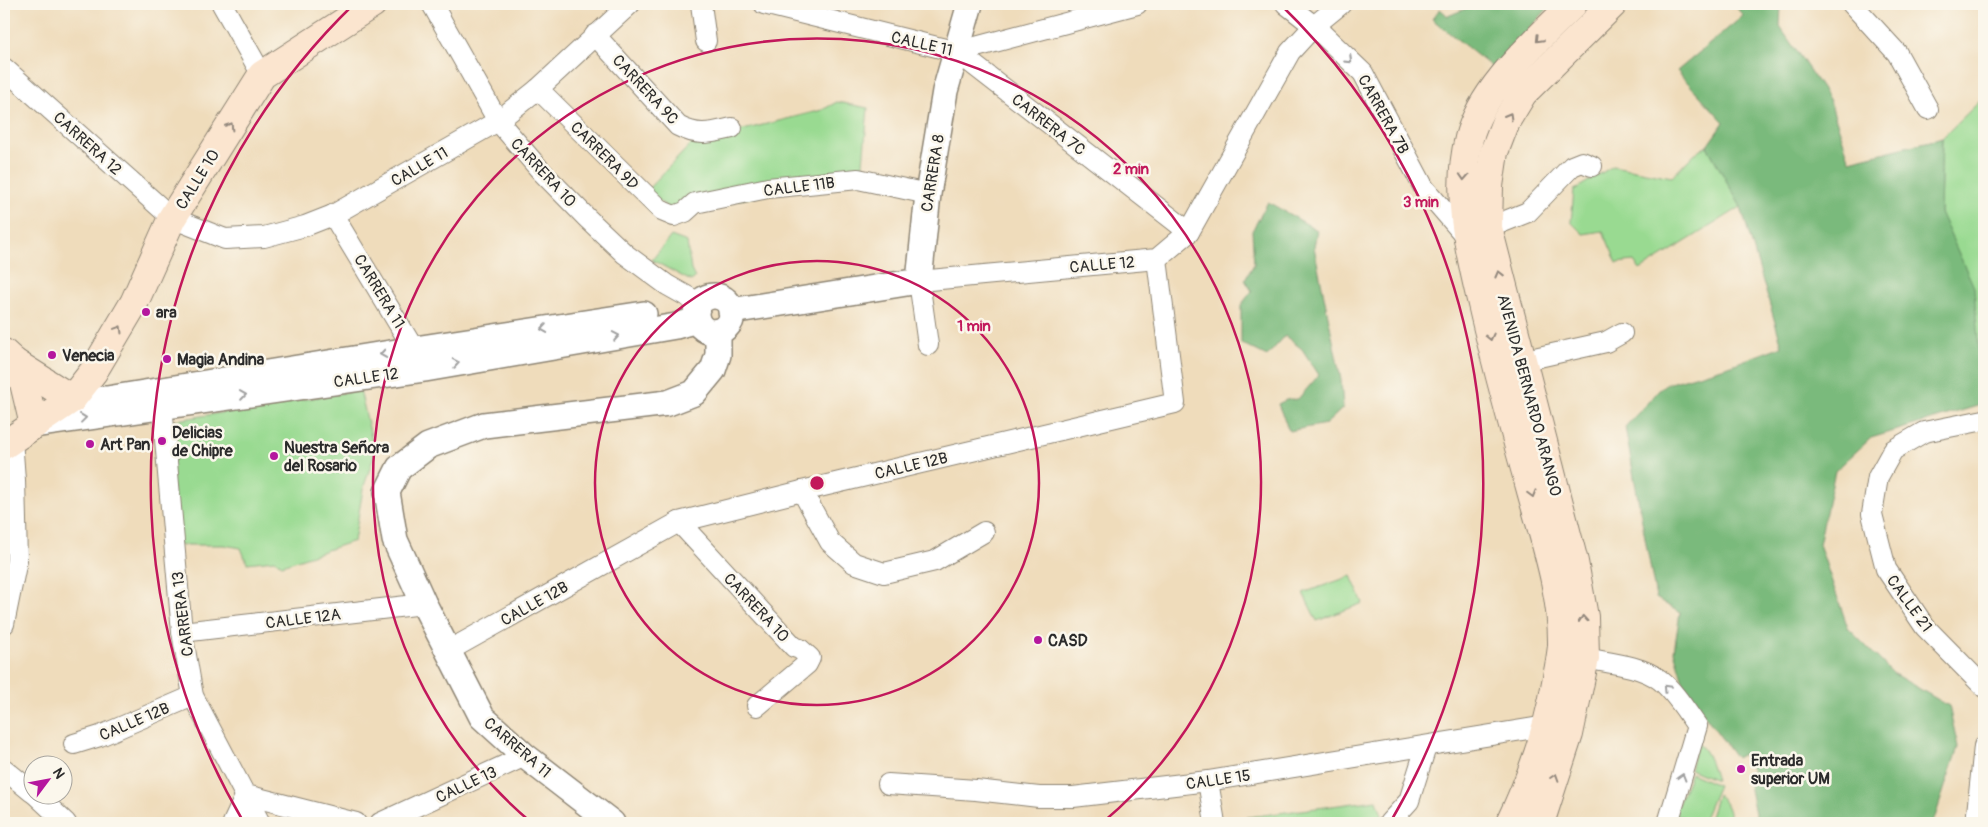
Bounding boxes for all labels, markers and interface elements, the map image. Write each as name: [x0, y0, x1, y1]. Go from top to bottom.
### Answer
street label: CALLE 11: [889, 27, 955, 61]
one-way arrow: [1536, 33, 1545, 42]
street label: CARRERA 9C: [608, 51, 683, 129]
one-way arrow: [1343, 54, 1352, 63]
street label: CARRERA 7B: [1353, 71, 1413, 158]
street label: CARRERA 7C: [1007, 90, 1090, 160]
street label: CARRERA 12: [49, 108, 126, 180]
one-way arrow: [1503, 113, 1513, 122]
street label: CARRERA 9D: [566, 117, 643, 194]
one-way arrow: [224, 122, 233, 131]
street label: CARRERA 8: [917, 133, 949, 213]
street label: CARRERA 10: [506, 134, 580, 212]
street label: CALLE 11: [387, 143, 452, 191]
street label: CALLE 10: [172, 146, 224, 213]
text: 2 min: [1113, 160, 1149, 179]
street label: CALLE 11B: [762, 173, 836, 201]
one-way arrow: [1459, 174, 1470, 182]
text: 3 min: [1403, 193, 1439, 212]
street label: CARRERA 11: [349, 251, 409, 332]
street label: CALLE 12: [1069, 252, 1136, 278]
one-way arrow: [1494, 269, 1505, 278]
street label: AVENIDA BERNARDO ARANGO: [1492, 292, 1566, 498]
place label: ara: [156, 303, 177, 323]
marker: ara: [140, 306, 152, 318]
text: 1 min: [957, 317, 991, 336]
one-way arrow: [539, 323, 547, 334]
one-way arrow: [112, 325, 122, 334]
one-way arrow: [612, 331, 621, 341]
one-way arrow: [1484, 333, 1495, 341]
place label: Venecia: [62, 346, 115, 366]
one-way arrow: [379, 348, 387, 358]
marker: Venecia: [46, 349, 58, 361]
place label: Magia Andina: [177, 350, 265, 370]
marker: Magia Andina: [161, 353, 173, 365]
one-way arrow: [452, 359, 460, 369]
street label: CALLE 12: [332, 364, 400, 392]
one-way arrow: [239, 391, 248, 401]
one-way arrow: [79, 413, 87, 424]
place label: Delicias de Chipre: [172, 423, 234, 461]
place label: Art Pan: [100, 435, 150, 455]
marker: Delicias de Chipre: [156, 435, 168, 447]
marker: Art Pan: [84, 438, 96, 450]
place label: Nuestra Señora del Rosario: [284, 438, 390, 476]
street label: CALLE 12B: [873, 448, 950, 484]
marker: Nuestra Señora del Rosario: [268, 450, 280, 462]
centre of rings: [808, 474, 826, 492]
one-way arrow: [1526, 489, 1536, 497]
street label: CARRERA 10: [719, 569, 793, 647]
street label: CARRERA 13: [168, 570, 198, 657]
street label: CALLE 21: [1882, 571, 1936, 636]
street label: CALLE 12B: [497, 577, 572, 631]
street label: CALLE 12A: [264, 604, 342, 634]
one-way arrow: [1578, 614, 1589, 622]
place label: CASD: [1048, 631, 1088, 651]
marker: CASD: [1032, 634, 1044, 646]
one-way arrow: [1664, 684, 1673, 693]
street label: CALLE 12B: [96, 698, 173, 746]
street label: CARRERA 11: [480, 713, 555, 782]
place label: Entrada superior UM: [1751, 751, 1830, 789]
north arrow: [22, 754, 72, 804]
street label: CALLE 13: [433, 762, 500, 808]
marker: Entrada superior UM: [1735, 763, 1747, 775]
text: N: [49, 765, 68, 782]
street label: CALLE 15: [1185, 766, 1252, 794]
one-way arrow: [1549, 773, 1559, 782]
one-way arrow: [1676, 773, 1686, 781]

